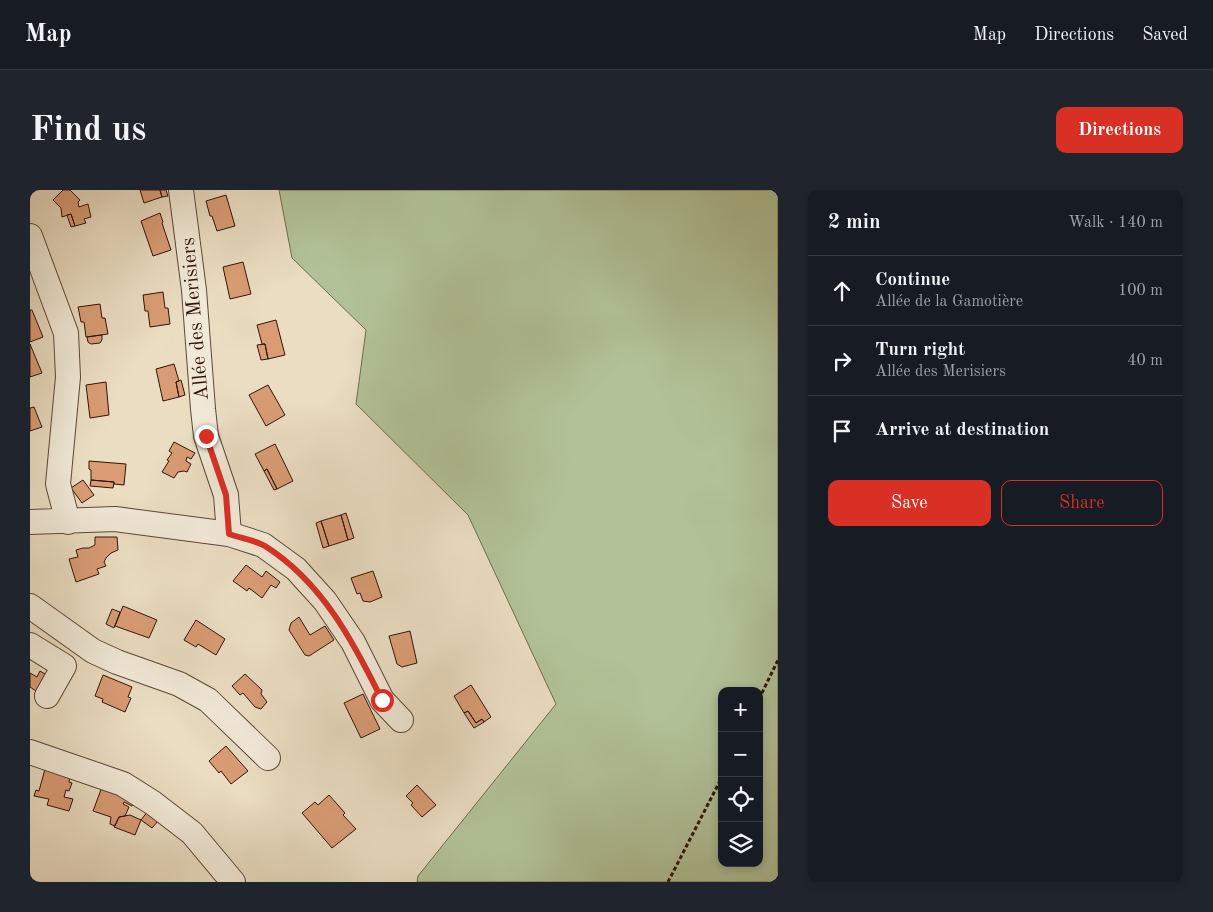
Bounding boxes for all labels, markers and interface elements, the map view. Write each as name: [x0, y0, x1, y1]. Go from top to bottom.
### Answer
text: Map: [25, 23, 72, 47]
text: Map: [973, 26, 1006, 44]
text: Directions: [1034, 26, 1114, 44]
text: Saved: [1142, 26, 1188, 44]
button: Directions: [1056, 107, 1183, 153]
text: Find us: [30, 113, 146, 148]
text: 2 min: [828, 212, 881, 233]
text: Walk · 140 m: [1068, 215, 1163, 231]
street label: Allée des Merisiers: [179, 236, 213, 401]
text: Continue: [875, 271, 950, 290]
icon: ahead: [828, 277, 856, 305]
text: 100 m: [1118, 283, 1163, 299]
text: Allée de la Gamotière: [875, 294, 1023, 310]
text: Turn right: [875, 341, 965, 360]
icon: right: [828, 347, 856, 375]
text: 40 m: [1127, 353, 1163, 369]
text: Allée des Merisiers: [875, 364, 1006, 380]
icon: arrive: [828, 417, 856, 445]
text: Arrive at destination: [875, 421, 1049, 440]
route end: [195, 425, 218, 448]
button: Save: [828, 480, 991, 526]
button: Share: [1001, 480, 1163, 526]
map controls: [718, 687, 763, 867]
button: +: [718, 687, 763, 732]
route start: [371, 689, 394, 712]
button: −: [718, 732, 763, 777]
button: locate: [718, 777, 763, 822]
button: layers: [718, 822, 763, 867]

